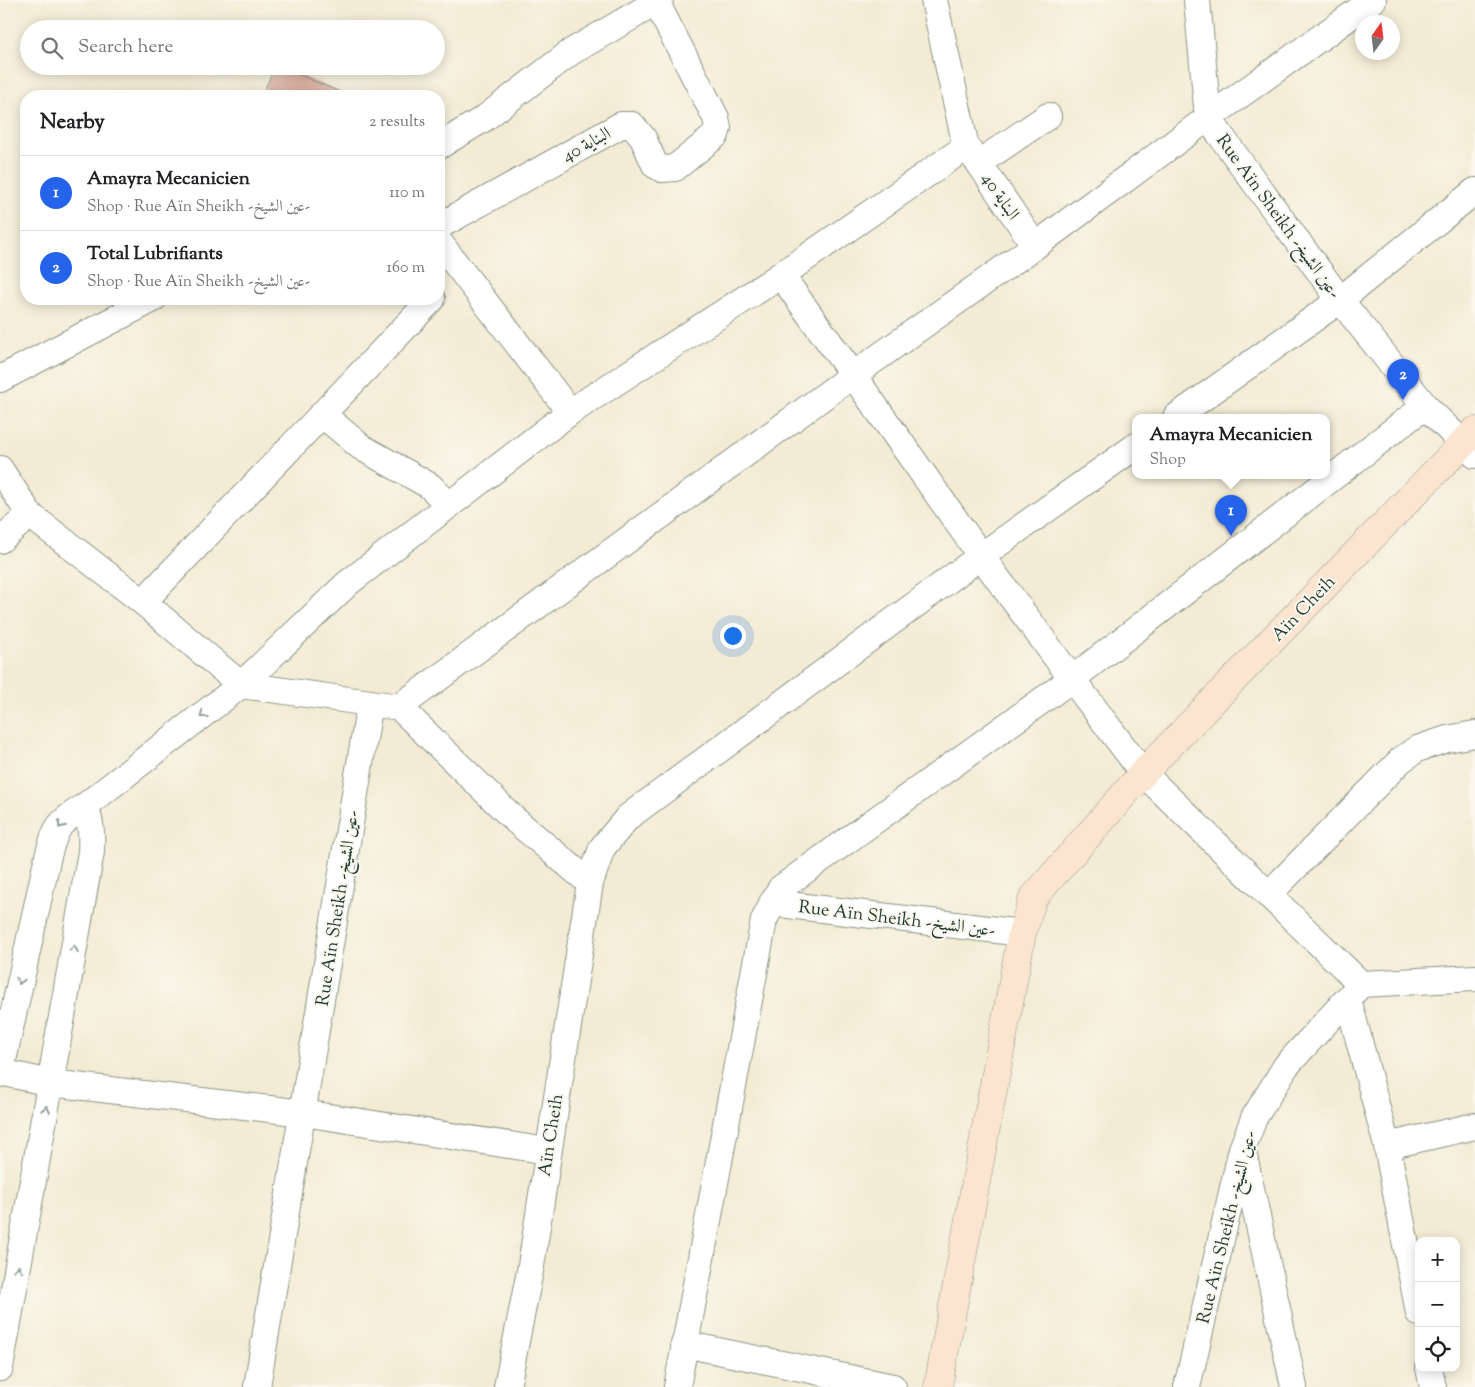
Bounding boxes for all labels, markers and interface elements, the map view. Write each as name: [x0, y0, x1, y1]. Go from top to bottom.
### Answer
north arrow: [1355, 15, 1400, 60]
search box: [20, 20, 445, 75]
icon: search: [38, 34, 66, 62]
text: Search here: [78, 34, 173, 61]
text: Nearby: [40, 108, 105, 138]
text: 2 results: [369, 111, 425, 134]
street label: البناية 40: [558, 122, 616, 170]
street label: Rue Aïn Sheikh -عين الشيخ-: [1208, 129, 1346, 305]
text: Amayra Mecanicien: [87, 166, 250, 193]
street label: البناية 40: [974, 168, 1025, 226]
text: 1: [53, 182, 59, 205]
text: 110 m: [389, 182, 425, 205]
text: Shop · Rue Aïn Sheikh -عين الشيخ-: [87, 196, 310, 219]
text: Total Lubrifiants: [87, 241, 223, 268]
text: 2: [52, 257, 60, 280]
text: 160 m: [387, 257, 425, 280]
text: Shop · Rue Aïn Sheikh -عين الشيخ-: [87, 271, 310, 294]
pin: 2: [1387, 359, 1419, 400]
popup: [1132, 414, 1330, 479]
text: Amayra Mecanicien: [1150, 422, 1312, 449]
text: Shop: [1150, 449, 1186, 472]
pin: 1: [1215, 495, 1247, 536]
street label: Aïn Cheih: [1266, 570, 1343, 648]
your location: [720, 623, 746, 649]
one-way arrow: [200, 710, 209, 718]
street label: Rue Aïn Sheikh -عين الشيخ-: [311, 809, 368, 1008]
one-way arrow: [58, 819, 67, 829]
street label: Rue Aïn Sheikh -عين الشيخ-: [797, 895, 997, 946]
one-way arrow: [69, 944, 79, 953]
one-way arrow: [16, 977, 26, 986]
street label: Aïn Cheih: [533, 1092, 571, 1178]
one-way arrow: [41, 1104, 51, 1113]
street label: Rue Aïn Sheikh -عين الشيخ-: [1191, 1128, 1265, 1327]
map controls: [1415, 1237, 1460, 1372]
button: +: [1415, 1237, 1460, 1282]
one-way arrow: [12, 1264, 22, 1273]
button: −: [1415, 1282, 1460, 1327]
button: locate: [1415, 1327, 1460, 1372]

